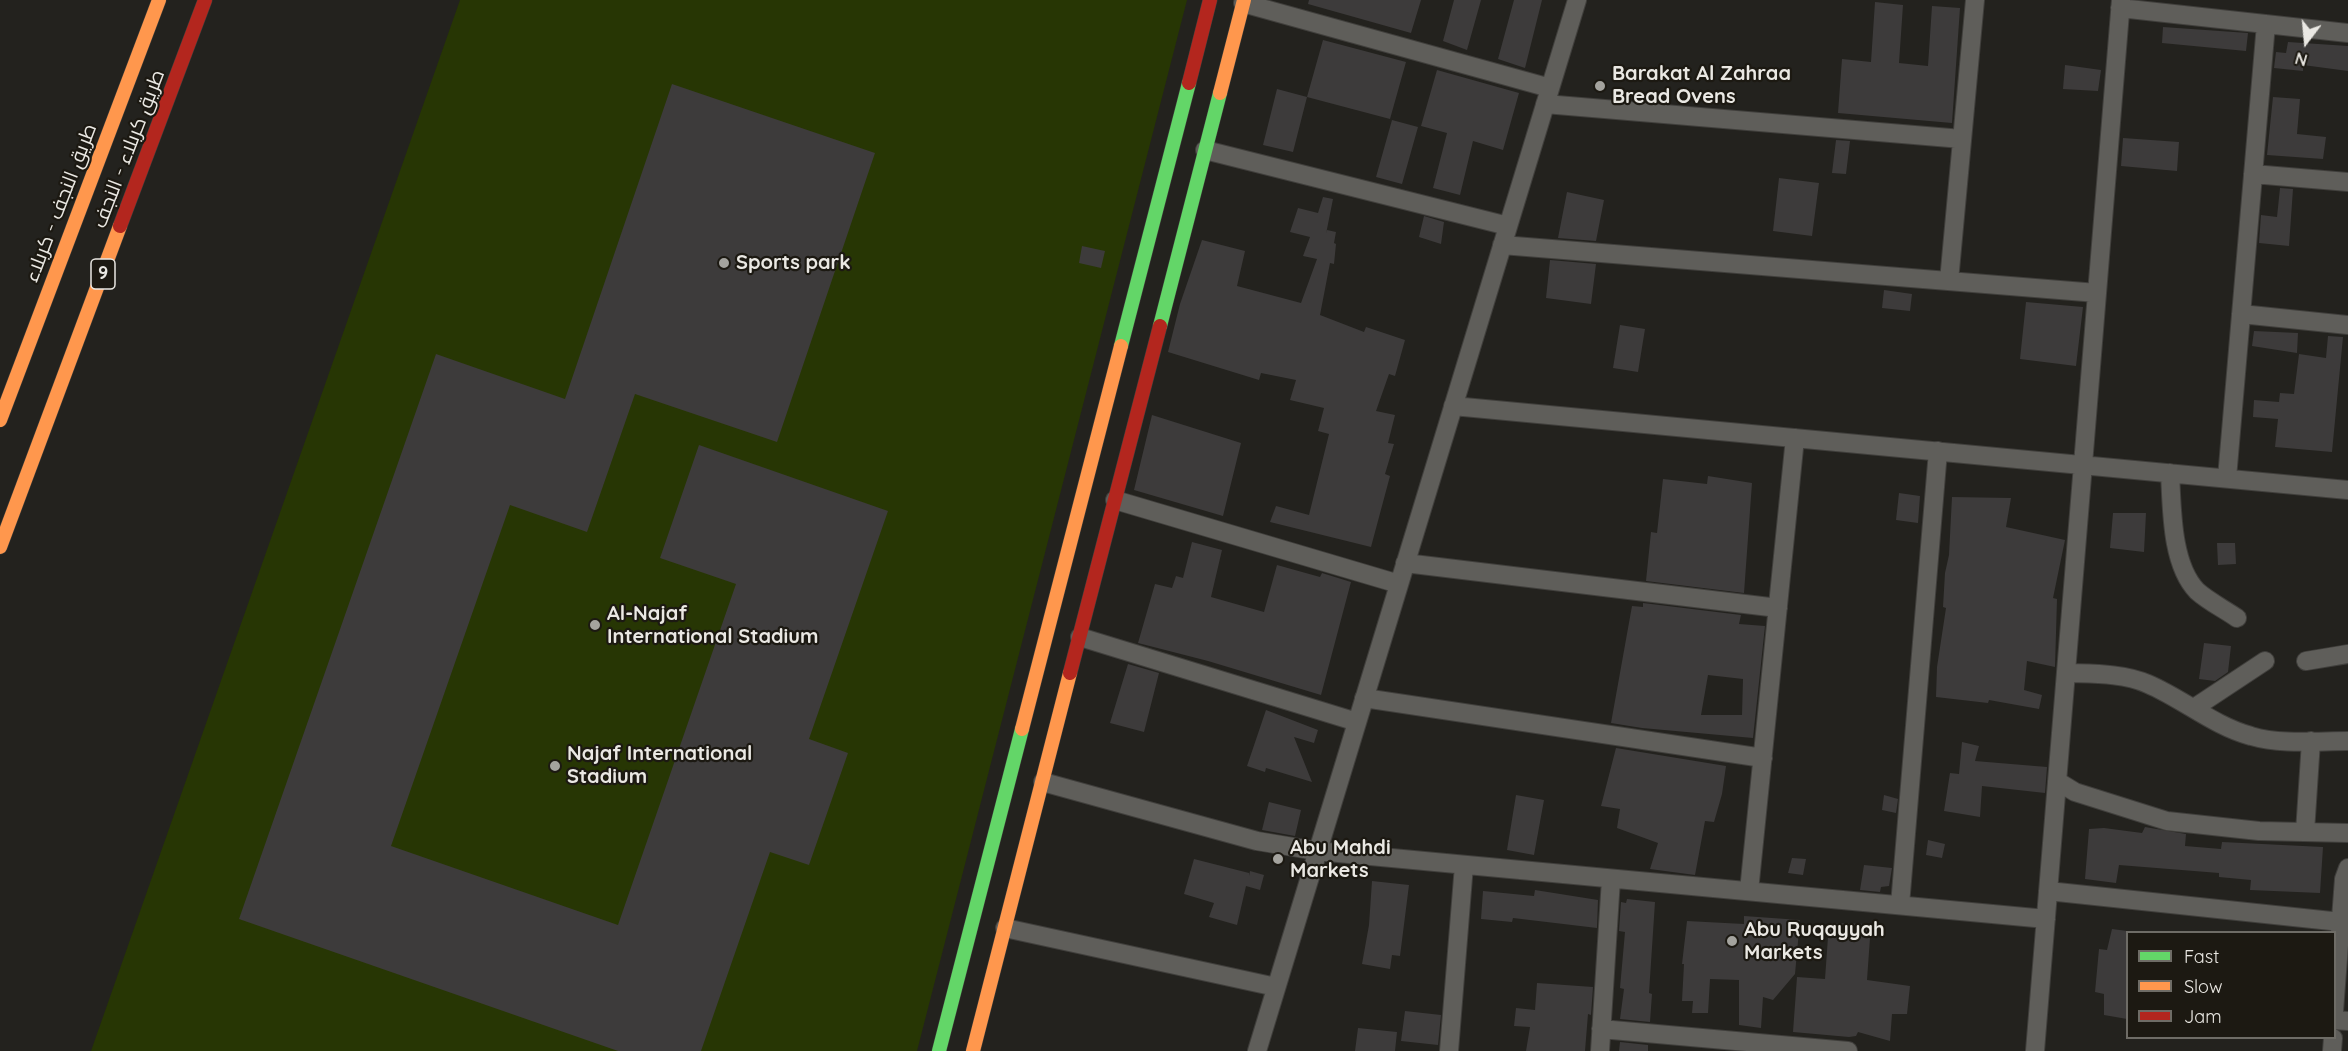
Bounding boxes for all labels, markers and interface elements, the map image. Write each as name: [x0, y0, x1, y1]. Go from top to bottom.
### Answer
north arrow: [2276, 12, 2336, 72]
text: N: [2293, 48, 2309, 71]
place label: Barakat Al Zahraa Bread Ovens: [1612, 62, 1791, 109]
street label: طريق کربلاء - النجف: [88, 66, 170, 232]
marker: Barakat Al Zahraa Bread Ovens: [1593, 79, 1607, 93]
street label: طريق النجف - کربلاء: [20, 120, 102, 286]
place label: Sports park: [736, 251, 851, 275]
marker: Sports park: [717, 256, 731, 270]
road number: 9: [91, 259, 115, 289]
place label: Al-Najaf International Stadium: [607, 602, 818, 649]
marker: Al-Najaf International Stadium: [588, 618, 602, 632]
place label: Najaf International Stadium: [567, 742, 752, 789]
marker: Najaf International Stadium: [548, 759, 562, 773]
place label: Abu Mahdi Markets: [1290, 836, 1391, 883]
marker: Abu Mahdi Markets: [1271, 852, 1285, 866]
place label: Abu Ruqayyah Markets: [1744, 918, 1885, 965]
legend: [2126, 931, 2336, 1039]
marker: Abu Ruqayyah Markets: [1725, 934, 1739, 948]
text: Fast: [2184, 945, 2219, 968]
text: Slow: [2184, 975, 2222, 998]
text: Jam: [2184, 1005, 2222, 1028]

